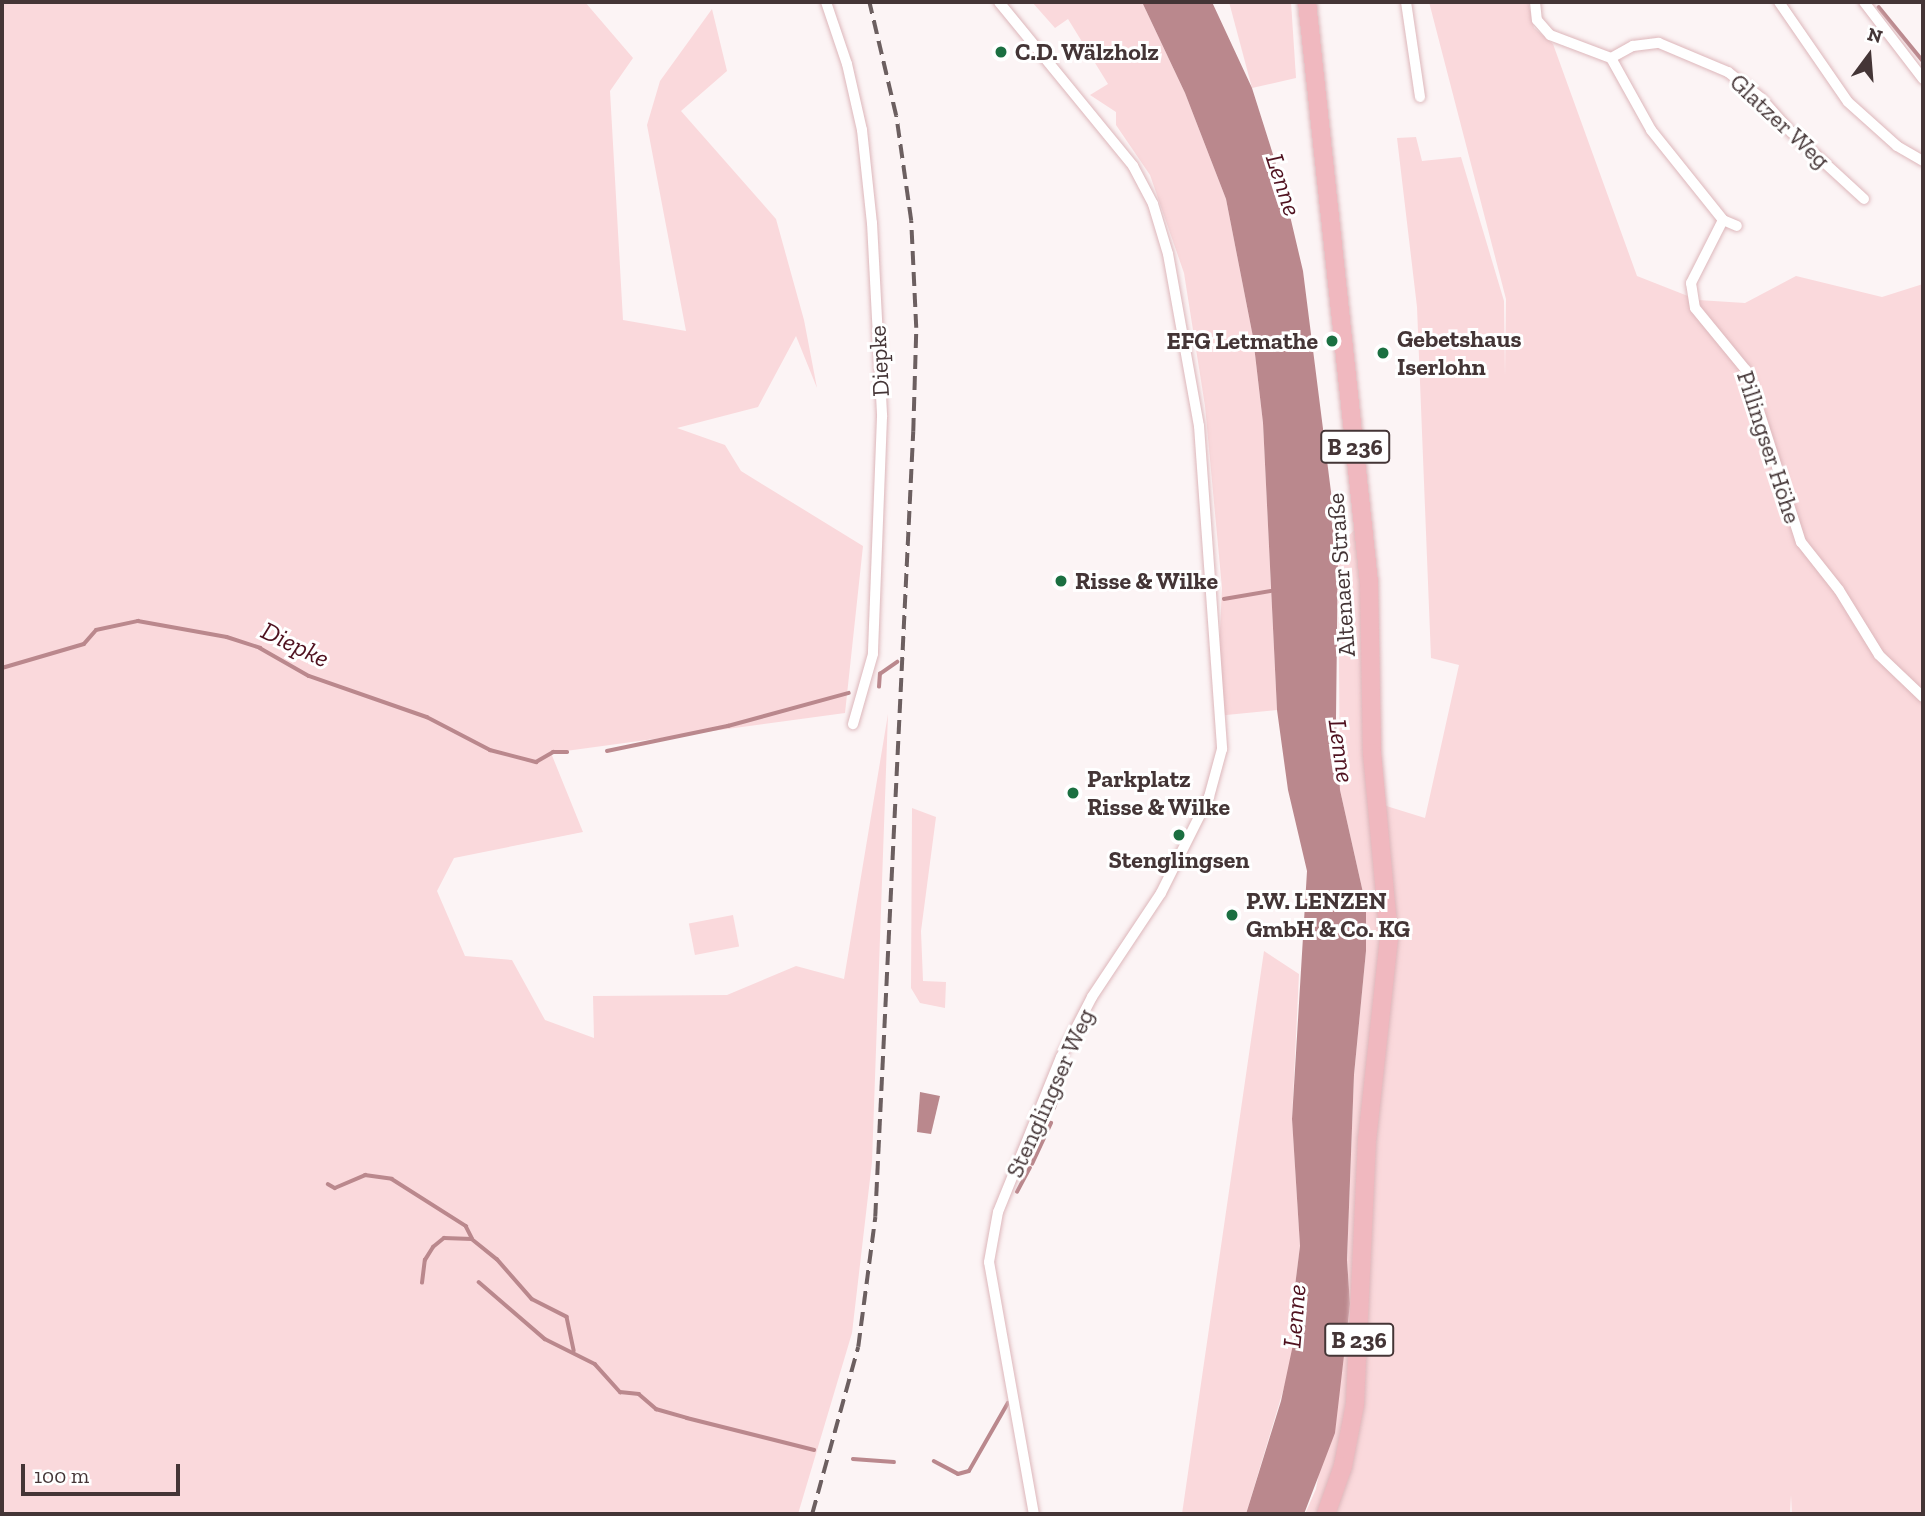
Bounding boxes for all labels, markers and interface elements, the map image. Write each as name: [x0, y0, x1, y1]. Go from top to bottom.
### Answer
north arrow: [1834, 21, 1904, 91]
text: N: [1865, 22, 1885, 48]
place label: C.D. Wälzholz: [1015, 38, 1160, 66]
marker: C.D. Wälzholz: [993, 44, 1009, 60]
street label: Glatzer Weg: [1724, 67, 1836, 175]
water label: Lenne: [1258, 150, 1308, 220]
street label: Diepke: [863, 325, 895, 397]
place label: Gebetshaus Iserlohn: [1397, 325, 1521, 381]
place label: EFG Letmathe: [1167, 327, 1318, 355]
marker: EFG Letmathe: [1324, 333, 1340, 349]
marker: Gebetshaus Iserlohn: [1375, 345, 1391, 361]
street label: Pillingser Höhe: [1731, 367, 1807, 527]
road number: B 236: [1320, 428, 1390, 466]
street label: Altenaer Straße: [1321, 492, 1361, 658]
place label: Risse & Wilke: [1075, 567, 1219, 595]
marker: Risse & Wilke: [1053, 573, 1069, 589]
water label: Diepke: [256, 615, 334, 675]
water label: Lenne: [1321, 717, 1361, 785]
place label: Parkplatz Risse & Wilke: [1087, 765, 1231, 821]
marker: Parkplatz Risse & Wilke: [1065, 785, 1081, 801]
marker: Stenglingsen: [1171, 827, 1187, 843]
place label: Stenglingsen: [1108, 846, 1250, 874]
place label: P.W. LENZEN GmbH & Co. KG: [1246, 887, 1410, 943]
marker: P.W. LENZEN GmbH & Co. KG: [1224, 907, 1240, 923]
street label: Stenglingser Weg: [1000, 1004, 1100, 1182]
water label: Lenne: [1277, 1283, 1313, 1349]
road number: B 236: [1324, 1320, 1394, 1359]
scale bar: [24, 1450, 184, 1494]
text: 100 m: [34, 1463, 89, 1488]

